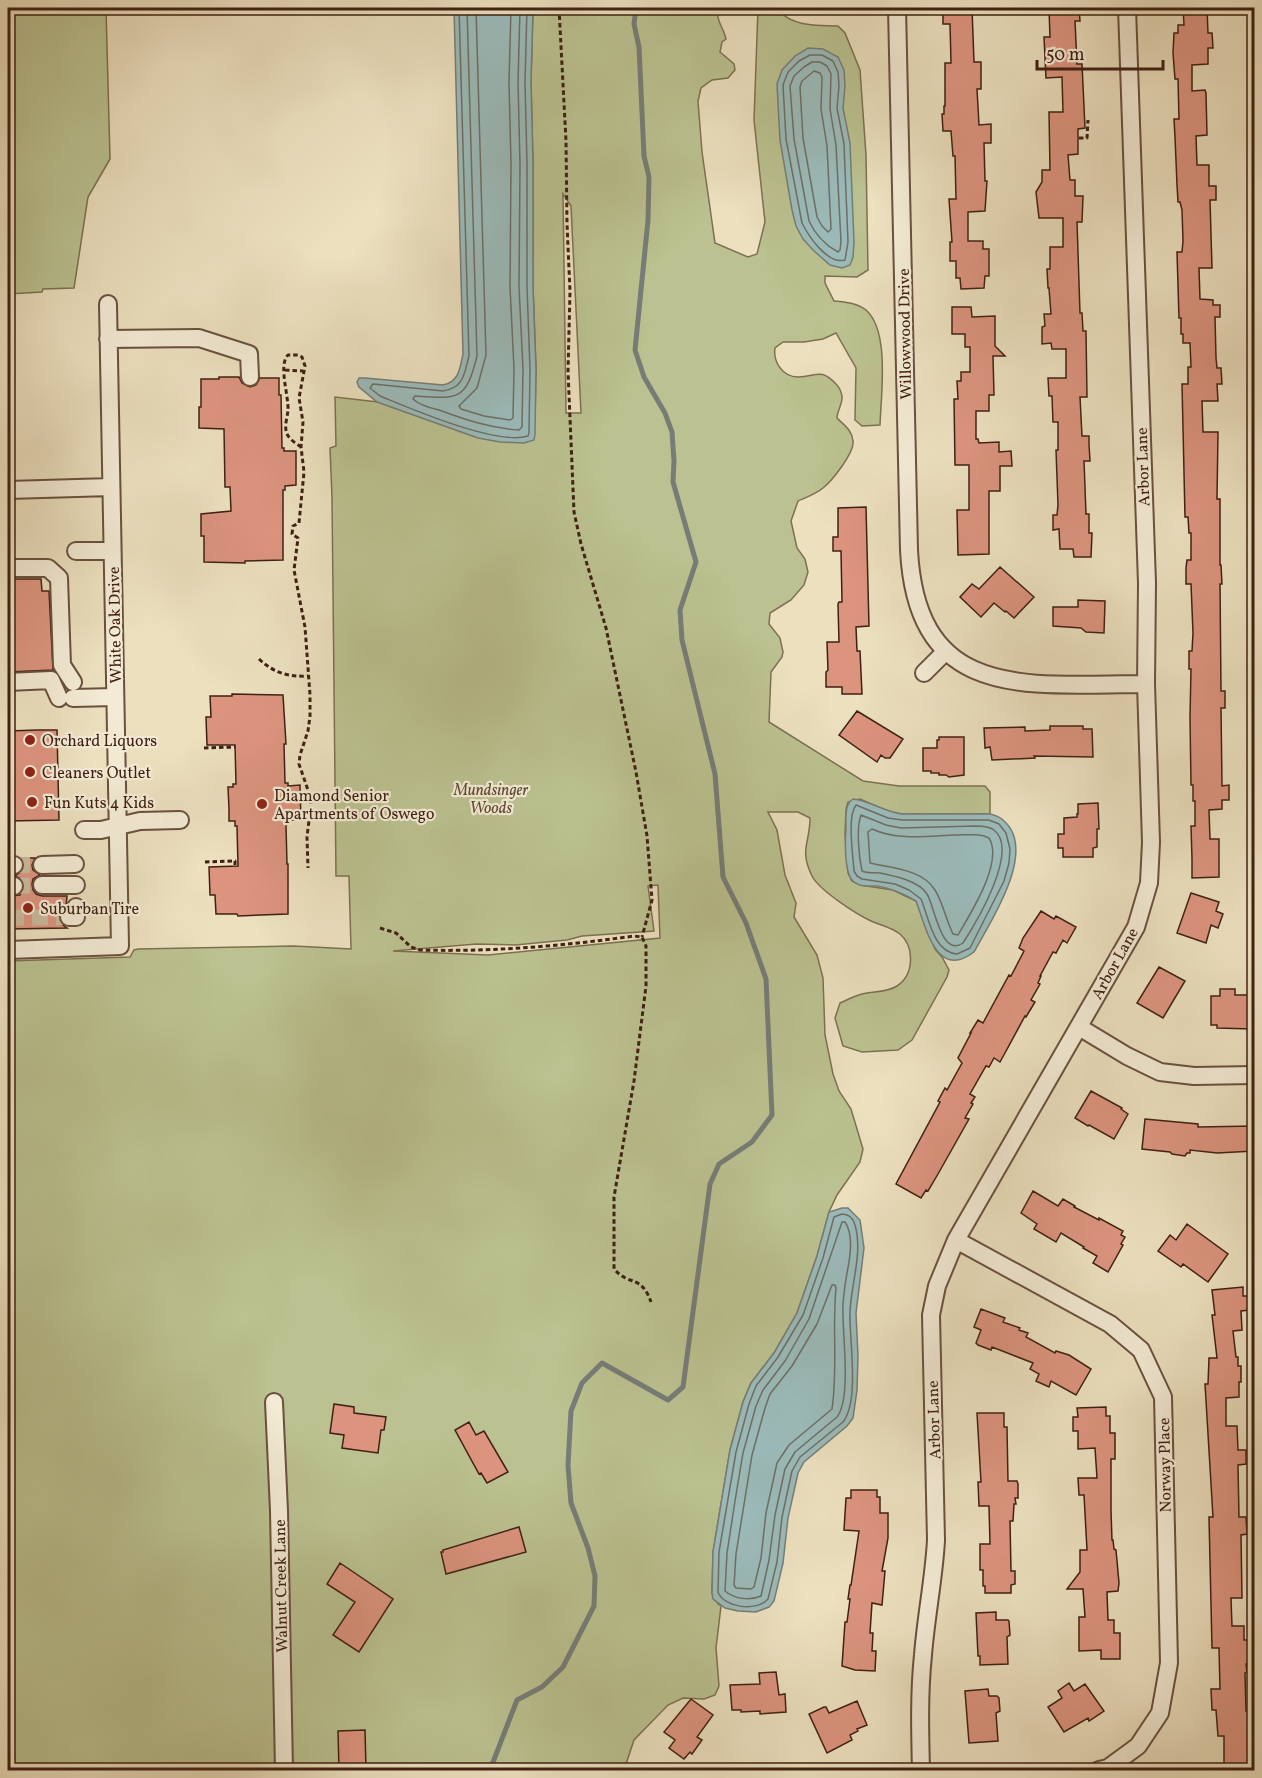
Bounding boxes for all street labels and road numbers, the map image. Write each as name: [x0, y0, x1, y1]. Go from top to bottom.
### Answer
street label: Willowwood Drive: [894, 268, 918, 400]
street label: Arbor Lane: [1132, 427, 1156, 507]
street label: White Oak Drive: [104, 566, 128, 684]
street label: Arbor Lane: [1087, 924, 1145, 1004]
street label: Arbor Lane: [923, 1380, 947, 1460]
street label: Norway Place: [1154, 1417, 1178, 1513]
street label: Walnut Creek Lane: [270, 1519, 294, 1653]

